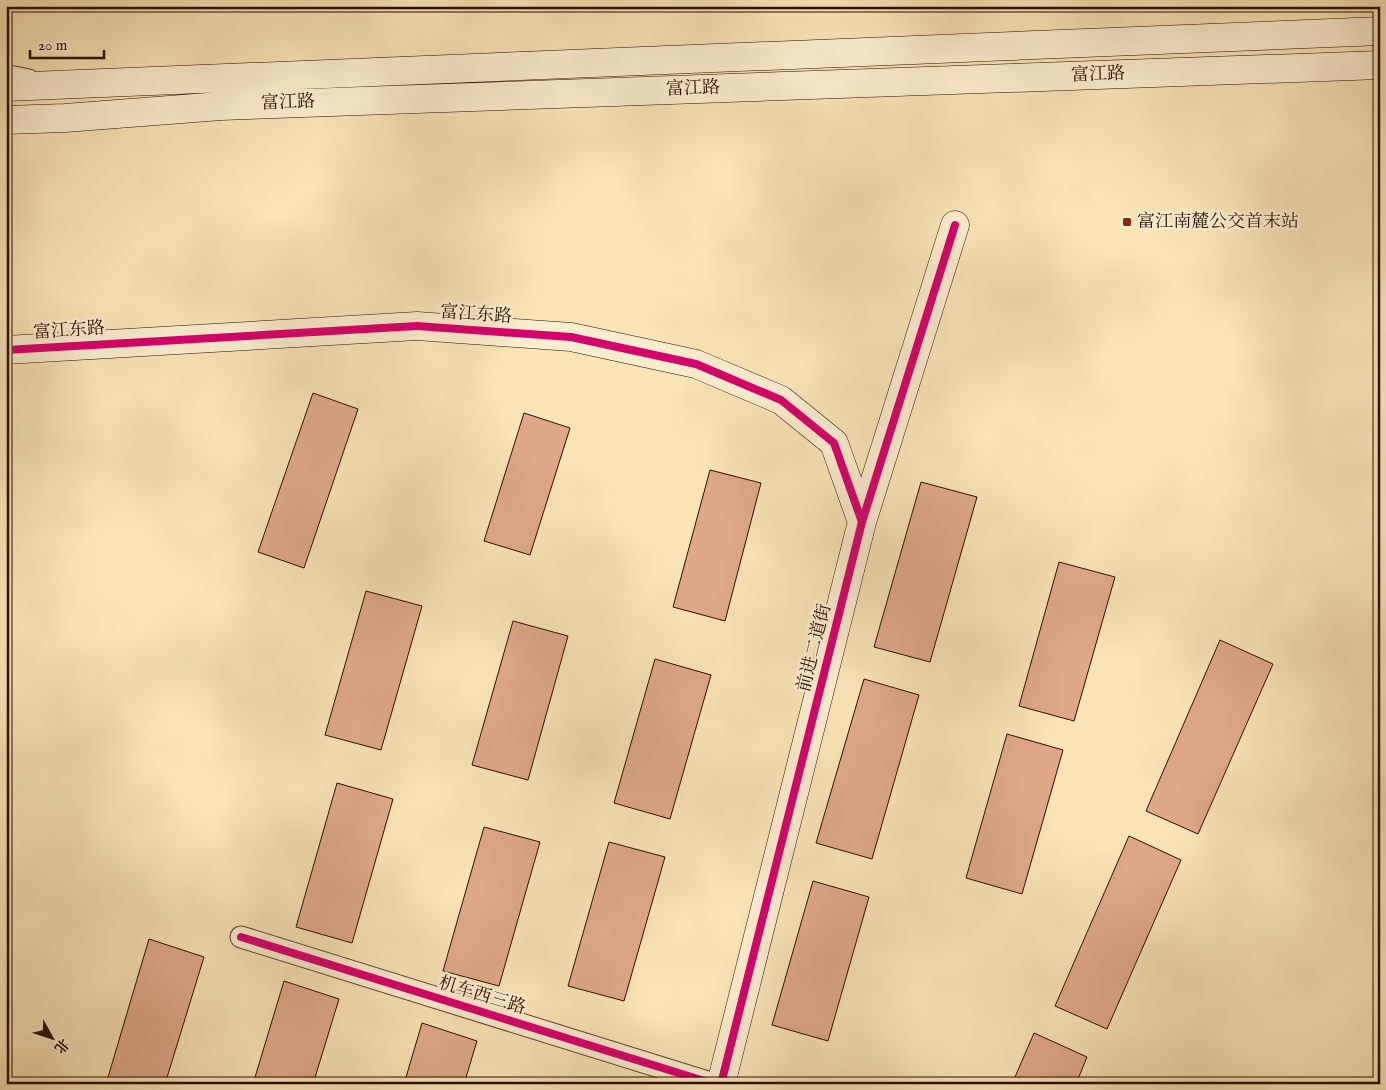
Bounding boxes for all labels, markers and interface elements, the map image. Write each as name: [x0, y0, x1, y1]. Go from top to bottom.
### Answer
scale bar: [30, 28, 104, 60]
text: 20 m: [38, 36, 68, 55]
street label: 富江路: [1071, 63, 1125, 87]
street label: 富江路: [666, 77, 720, 101]
street label: 富江路: [261, 91, 315, 115]
place label: 富江南麓公交首末站: [1137, 211, 1299, 234]
marker: 富江南麓公交首末站: [1121, 216, 1133, 228]
street label: 富江东路: [439, 301, 513, 329]
street label: 富江东路: [32, 317, 106, 345]
street label: 前进二道街: [793, 602, 837, 694]
street label: 机车西三路: [436, 972, 528, 1020]
north arrow: [28, 1012, 78, 1062]
text: 北: [50, 1035, 73, 1057]

